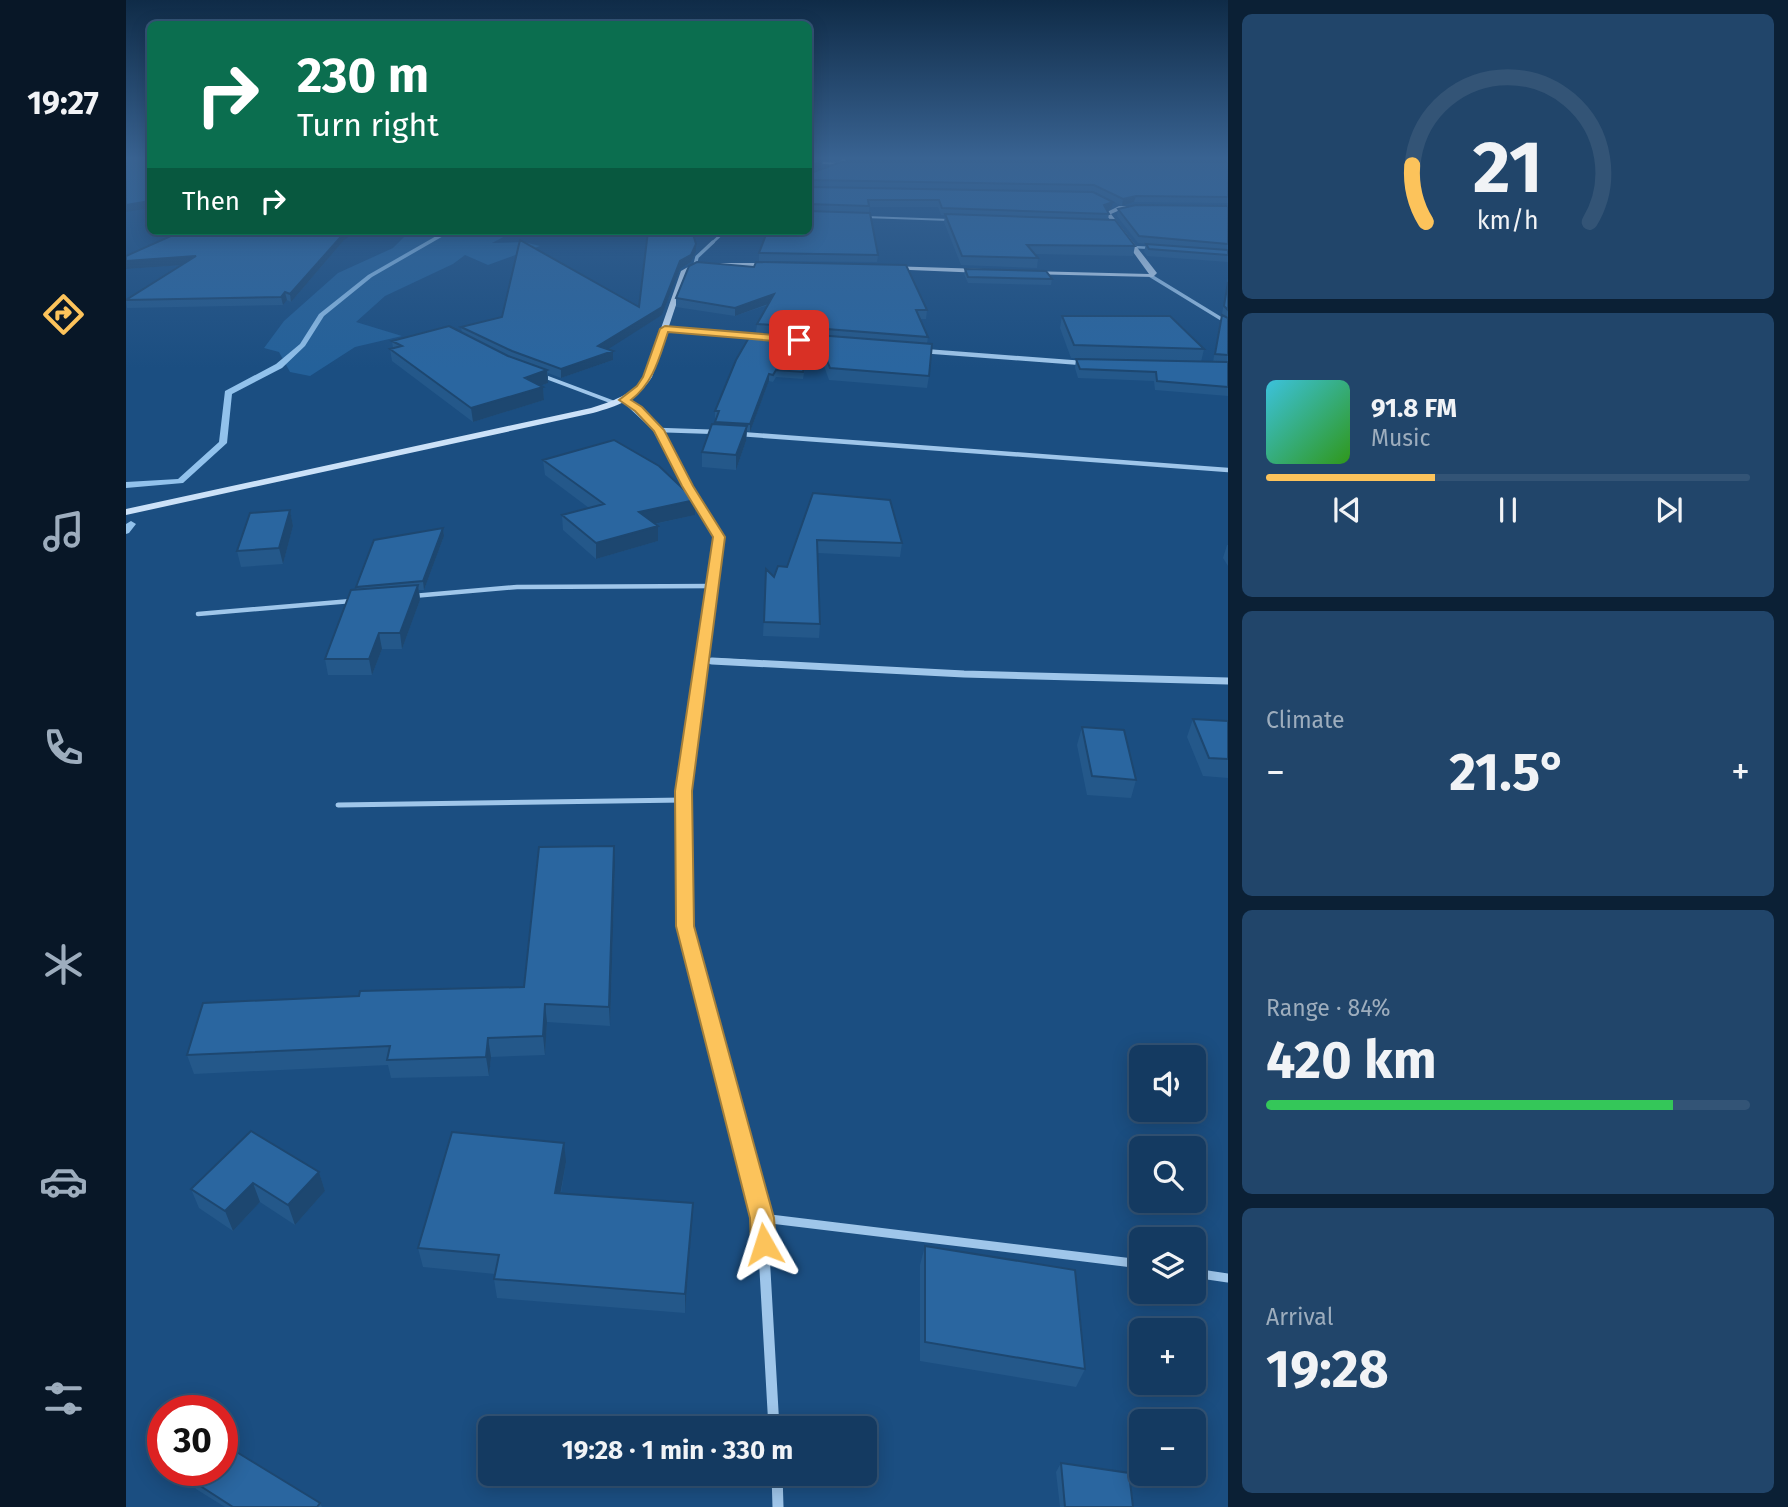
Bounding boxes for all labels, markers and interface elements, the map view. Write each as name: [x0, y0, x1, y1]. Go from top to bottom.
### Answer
text: 230 m: [297, 46, 429, 105]
icon: right: [182, 49, 273, 140]
text: 19:27: [27, 84, 99, 122]
text: Turn right: [297, 106, 439, 144]
text: 21: [1473, 125, 1543, 212]
icon: right: [254, 182, 292, 220]
text: Then: [182, 186, 240, 217]
text: km/h: [1477, 206, 1539, 236]
icon: directions: [39, 290, 88, 339]
pin: [769, 310, 829, 370]
icon: arrive: [780, 321, 818, 359]
text: 91.8 FM: [1371, 393, 1457, 424]
text: Music: [1371, 424, 1431, 452]
icon: previous: [1328, 491, 1366, 529]
icon: pause: [1489, 491, 1527, 529]
icon: next: [1650, 491, 1688, 529]
icon: music: [39, 507, 88, 556]
text: Climate: [1266, 706, 1345, 734]
icon: phone: [39, 723, 88, 772]
text: 21.5°: [1449, 741, 1567, 804]
text: −: [1266, 749, 1285, 795]
text: +: [1731, 749, 1750, 795]
icon: climate: [39, 940, 88, 989]
text: Range · 84%: [1266, 994, 1391, 1022]
text: 420 km: [1266, 1029, 1437, 1092]
map controls: [1129, 1045, 1206, 1486]
button: sound: [1129, 1045, 1206, 1122]
button: search: [1129, 1136, 1206, 1213]
icon: car: [39, 1157, 88, 1206]
position arrow: [727, 1207, 801, 1281]
button: layers: [1129, 1227, 1206, 1304]
text: Arrival: [1266, 1303, 1333, 1331]
button: +: [1129, 1318, 1206, 1395]
text: 19:28: [1266, 1338, 1389, 1401]
icon: filters: [39, 1374, 88, 1423]
speed limit sign: 30: [147, 1395, 238, 1486]
button: −: [1129, 1409, 1206, 1486]
text: 19:28 · 1 min · 330 m: [562, 1435, 793, 1466]

